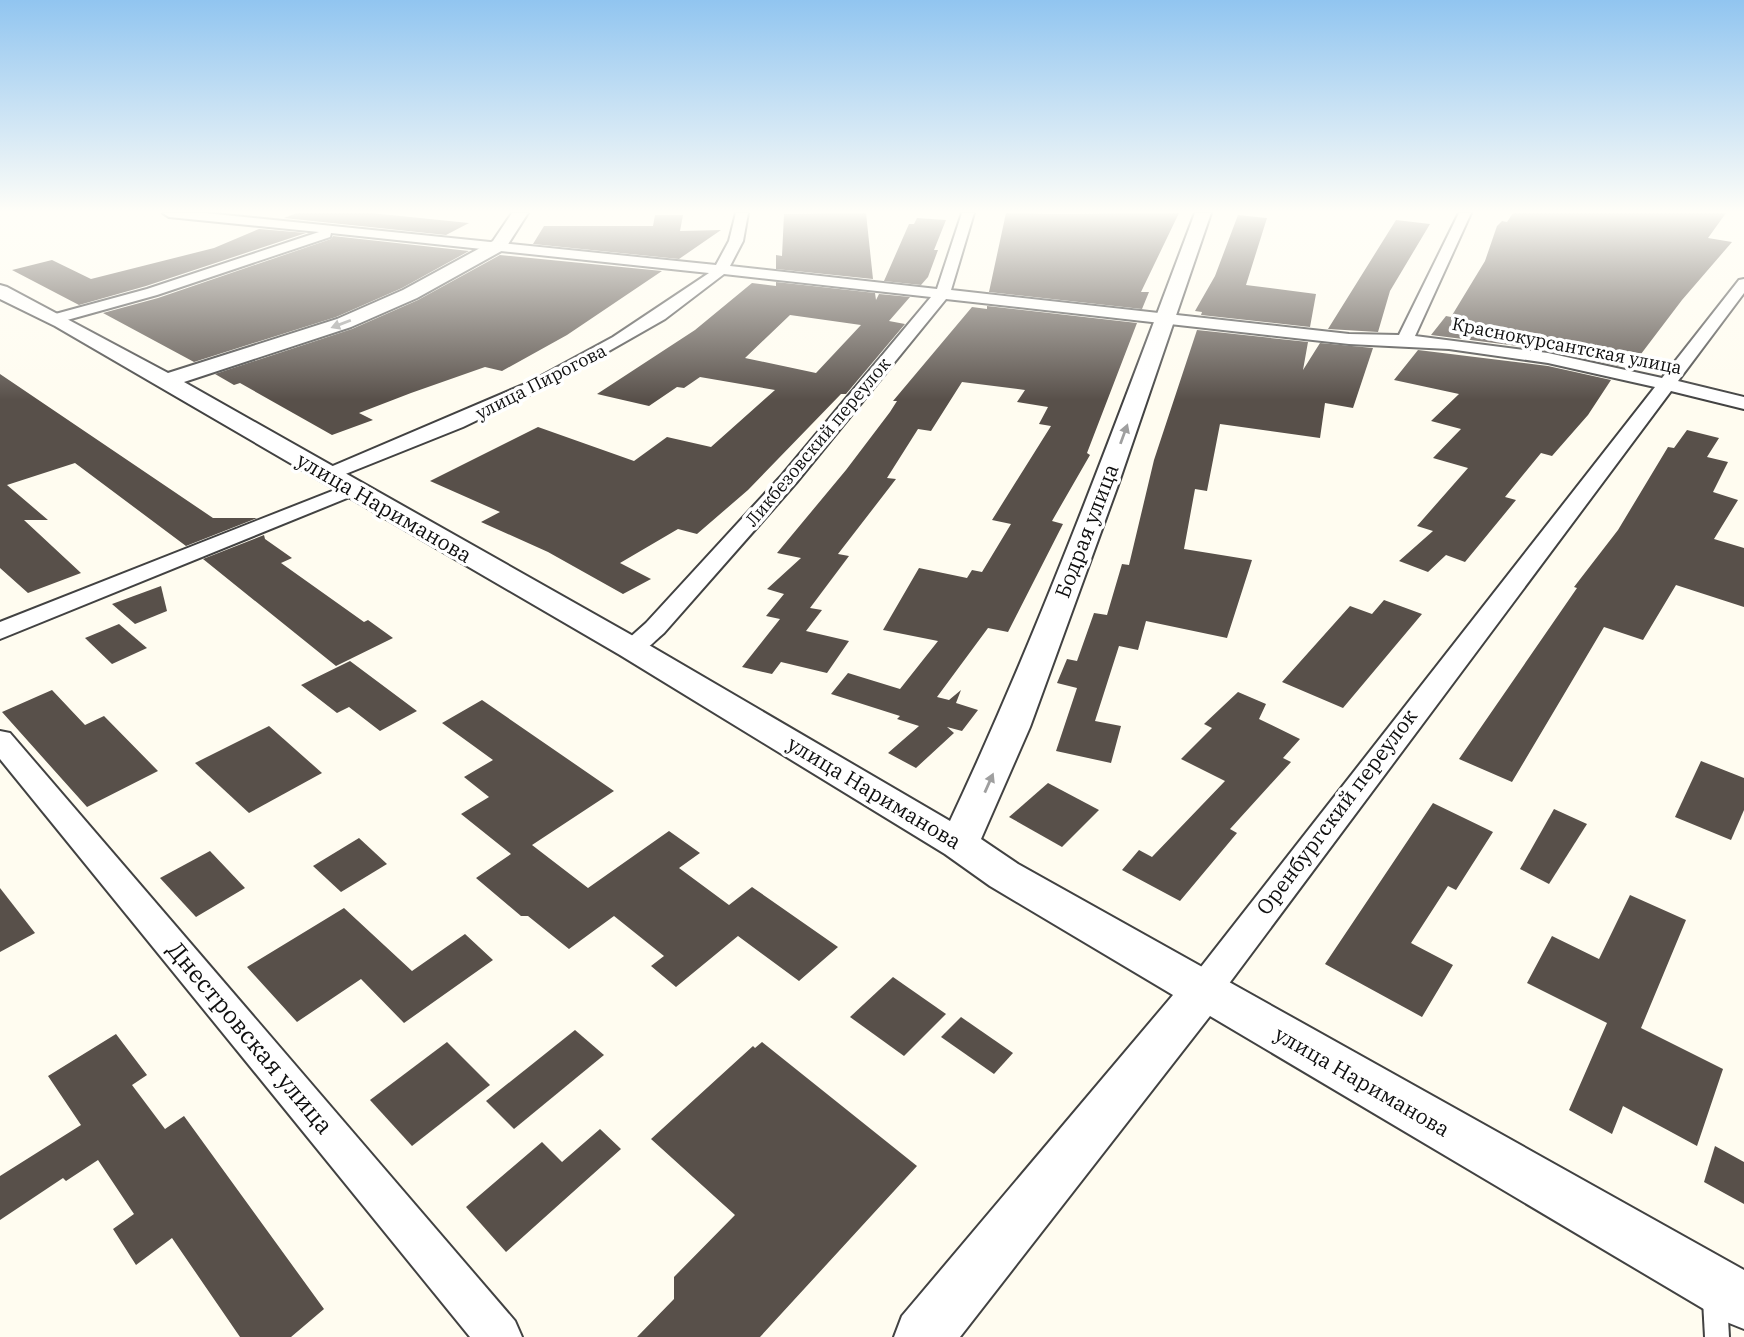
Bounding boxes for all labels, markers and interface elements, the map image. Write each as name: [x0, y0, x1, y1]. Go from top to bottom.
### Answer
street label: Краснокурсантская улица: [1450, 312, 1684, 379]
one-way arrow: [331, 318, 352, 329]
street label: улица Пирогова: [472, 339, 610, 424]
street label: Ликбезовский переулок: [740, 352, 896, 531]
one-way arrow: [1119, 423, 1130, 444]
street label: улица Нариманова: [292, 445, 477, 569]
street label: Бодрая улица: [1048, 460, 1124, 602]
street label: Оренбургский переулок: [1250, 703, 1423, 920]
street label: улица Нариманова: [782, 729, 967, 855]
one-way arrow: [983, 773, 995, 793]
street label: Днестровская улица: [161, 934, 341, 1140]
street label: улица Нариманова: [1270, 1019, 1455, 1143]

